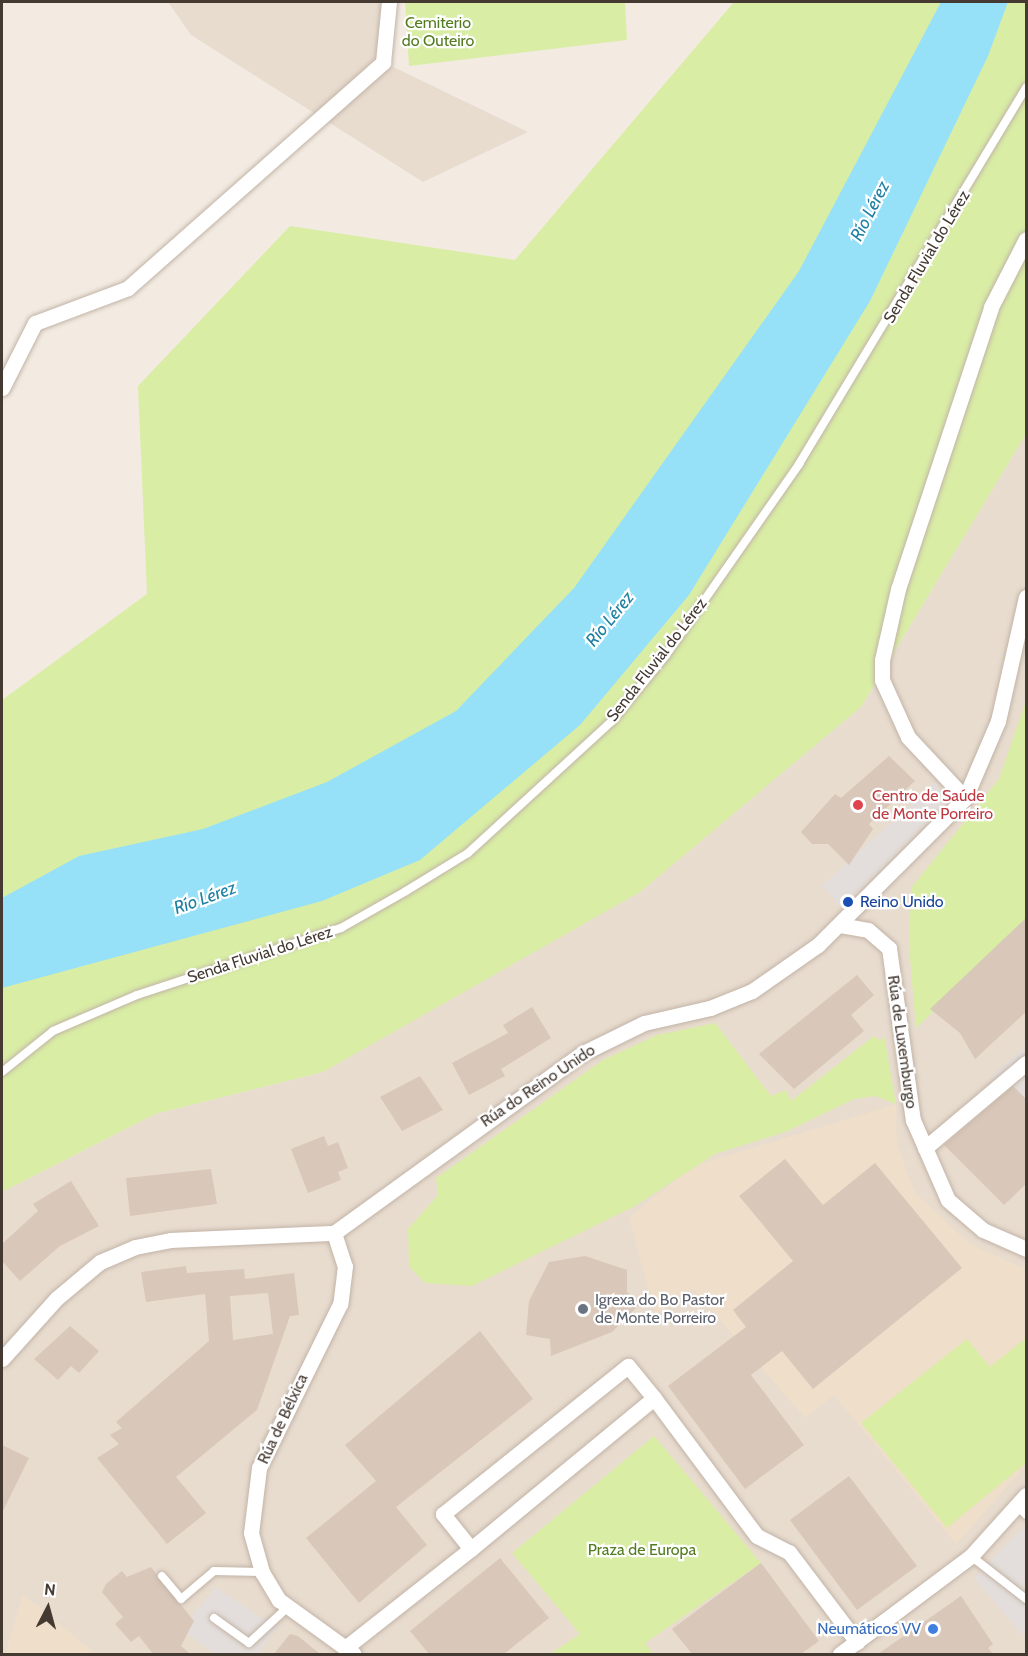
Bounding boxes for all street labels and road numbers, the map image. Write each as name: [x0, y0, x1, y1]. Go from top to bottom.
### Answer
street label: Senda Fluvial do Lérez: [880, 187, 974, 327]
street label: Senda Fluvial do Lérez: [603, 594, 711, 726]
street label: Senda Fluvial do Lérez: [185, 922, 335, 988]
street label: Rúa de Luxemburgo: [883, 974, 921, 1110]
street label: Rúa do Reino Unido: [477, 1041, 599, 1131]
street label: Rúa de Bélxica: [254, 1371, 312, 1467]

